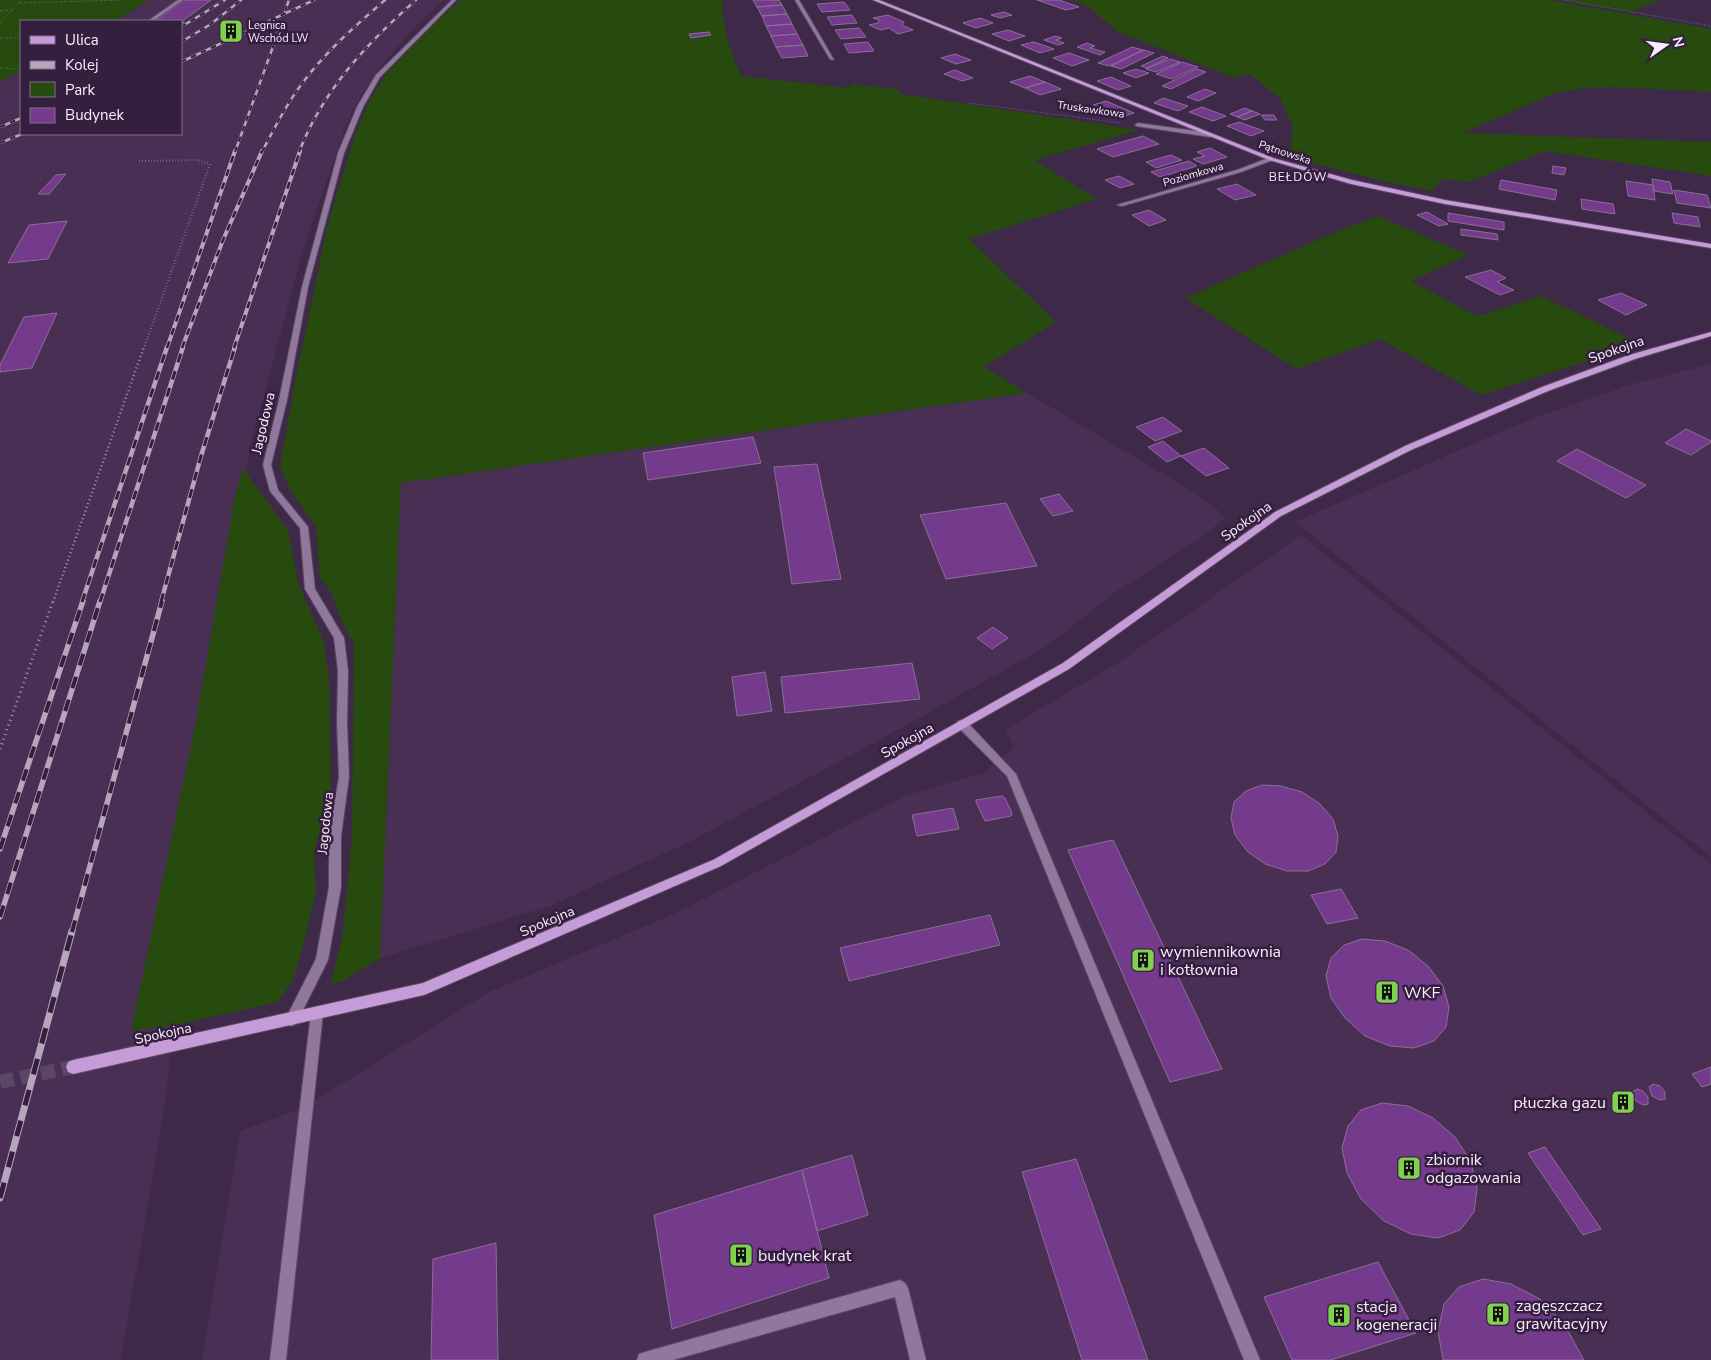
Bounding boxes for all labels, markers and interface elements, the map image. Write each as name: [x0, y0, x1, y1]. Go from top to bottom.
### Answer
building icon: Legnica Wschód LW: [218, 18, 244, 44]
place label: Legnica Wschód LW: [248, 18, 308, 46]
legend: [20, 20, 182, 135]
north arrow: [1641, 20, 1691, 70]
text: Ulica: [65, 30, 99, 50]
text: N: [1668, 35, 1689, 49]
text: Kolej: [65, 55, 98, 75]
text: Park: [65, 80, 95, 100]
street label: Truskawkowa: [1056, 97, 1126, 122]
text: Budynek: [65, 105, 125, 125]
street label: Pątnowska: [1257, 137, 1313, 168]
street label: Poziomkowa: [1161, 159, 1225, 190]
district label: BEŁDÓW: [1269, 169, 1327, 185]
street label: Spokojna: [1586, 331, 1647, 368]
street label: Jagodowa: [247, 390, 280, 457]
street label: Spokojna: [1217, 497, 1275, 546]
street label: Spokojna: [877, 718, 937, 763]
street label: Jagodowa: [313, 791, 338, 856]
street label: Spokojna: [517, 901, 578, 942]
place label: wymiennikownia i kotłownia: [1160, 941, 1281, 981]
building icon: wymiennikownia i kotłownia: [1130, 947, 1156, 973]
building icon: WKF: [1374, 979, 1400, 1005]
place label: WKF: [1404, 982, 1441, 1004]
street label: Spokojna: [133, 1018, 193, 1049]
building icon: płuczka gazu: [1610, 1089, 1636, 1115]
place label: płuczka gazu: [1513, 1092, 1606, 1114]
place label: zbiornik odgazowania: [1426, 1149, 1521, 1189]
building icon: zbiornik odgazowania: [1396, 1155, 1422, 1181]
building icon: budynek krat: [728, 1242, 754, 1268]
place label: budynek krat: [758, 1245, 852, 1267]
place label: zagęszczacz grawitacyjny: [1516, 1295, 1608, 1335]
place label: stacja kogeneracji: [1356, 1296, 1437, 1336]
building icon: zagęszczacz grawitacyjny: [1485, 1301, 1511, 1327]
building icon: stacja kogeneracji: [1326, 1302, 1352, 1328]

